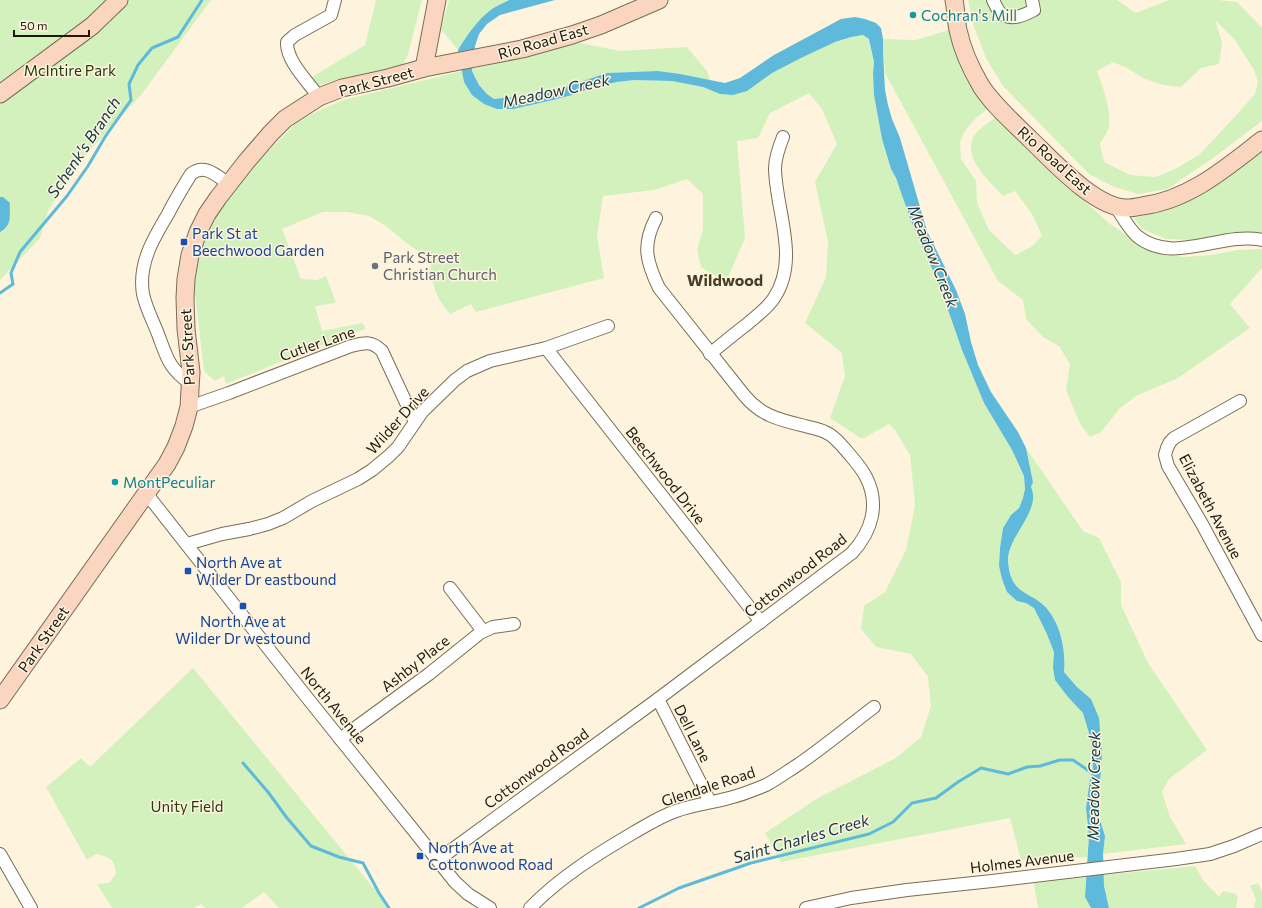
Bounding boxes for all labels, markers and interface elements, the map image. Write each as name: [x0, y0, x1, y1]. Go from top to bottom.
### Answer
place label: Cochran's Mill: [921, 6, 1017, 24]
marker: Cochran's Mill: [908, 10, 918, 20]
scale bar: [14, 12, 89, 38]
text: 50 m: [20, 18, 48, 32]
street label: Rio Road East: [496, 19, 590, 63]
park label: McIntire Park: [24, 61, 116, 79]
street label: Park Street: [337, 62, 415, 100]
water label: Meadow Creek: [501, 69, 612, 111]
water label: Schenk's Branch: [42, 93, 124, 201]
street label: Rio Road East: [1014, 122, 1096, 198]
water label: Meadow Creek: [905, 202, 963, 310]
place label: Park St at Beechwood Garden: [192, 224, 324, 259]
marker: Park St at Beechwood Garden: [179, 237, 189, 247]
place label: Park Street Christian Church: [383, 248, 497, 283]
marker: Park Street Christian Church: [370, 261, 380, 271]
district label: Wildwood: [687, 270, 763, 289]
street label: Park Street: [176, 308, 198, 386]
street label: Cutler Lane: [277, 322, 357, 364]
street label: Wilder Drive: [362, 382, 432, 457]
street label: Beechwood Drive: [622, 423, 710, 527]
street label: Elizabeth Avenue: [1176, 450, 1246, 562]
place label: MontPeculiar: [123, 473, 215, 491]
marker: MontPeculiar: [110, 477, 120, 487]
street label: Cottonwood Road: [740, 529, 850, 621]
place label: North Ave at Wilder Dr eastbound: [196, 553, 336, 588]
marker: North Ave at Wilder Dr eastbound: [183, 566, 193, 576]
marker: North Ave at Wilder Dr westound: [238, 601, 248, 611]
street label: Park Street: [14, 602, 72, 676]
place label: North Ave at Wilder Dr westound: [175, 612, 311, 647]
street label: Ashby Place: [377, 631, 453, 695]
street label: North Avenue: [297, 663, 371, 747]
street label: Dell Lane: [671, 701, 715, 765]
street label: Cottonwood Road: [480, 724, 592, 812]
water label: Meadow Creek: [1083, 731, 1103, 841]
street label: Glendale Road: [659, 762, 757, 810]
park label: Unity Field: [150, 797, 224, 815]
water label: Saint Charles Creek: [731, 809, 872, 867]
place label: North Ave at Cottonwood Road: [428, 838, 553, 873]
street label: Holmes Avenue: [969, 846, 1075, 876]
marker: North Ave at Cottonwood Road: [415, 851, 425, 861]

